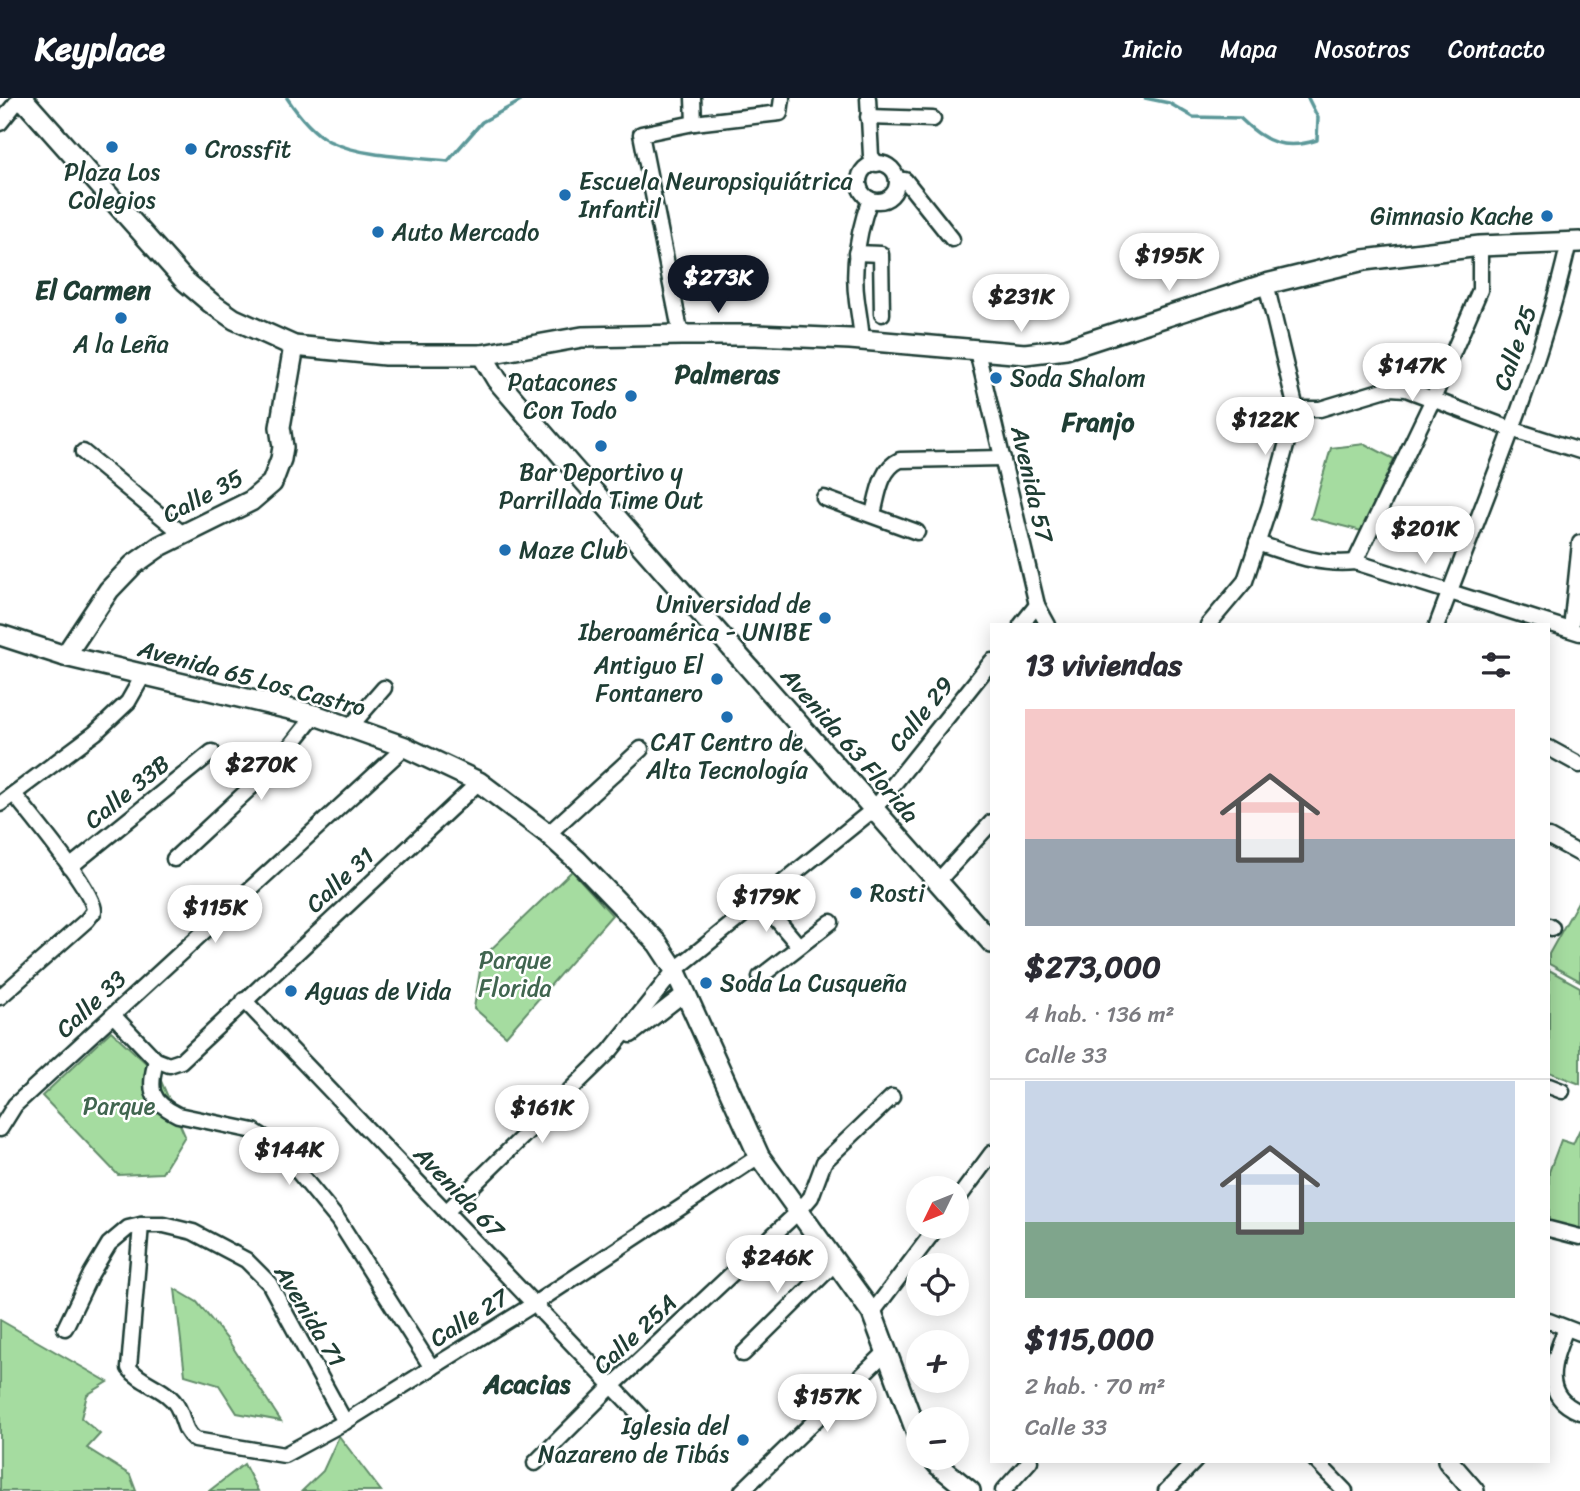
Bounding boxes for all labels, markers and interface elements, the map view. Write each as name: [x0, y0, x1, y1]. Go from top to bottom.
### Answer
text: Keyplace: [35, 20, 165, 78]
text: Inicio: [1123, 28, 1182, 70]
text: Mapa: [1220, 28, 1277, 70]
text: Nosotros: [1315, 28, 1410, 70]
text: Contacto: [1448, 28, 1545, 70]
place label: Crossfit: [205, 128, 291, 170]
marker: Plaza Los Colegios: [104, 139, 120, 155]
marker: Crossfit: [183, 141, 199, 157]
place label: Plaza Los Colegios: [64, 151, 160, 221]
place label: Escuela Neuropsiquiátrica Infantil: [578, 160, 854, 230]
marker: Escuela Neuropsiquiátrica Infantil: [557, 187, 573, 203]
place label: Gimnasio Kache: [1370, 195, 1533, 237]
marker: Gimnasio Kache: [1539, 208, 1555, 224]
place label: Auto Mercado: [391, 211, 539, 253]
marker: Auto Mercado: [370, 224, 386, 240]
pin: $195K: [1120, 234, 1218, 293]
text: $195K: [1135, 235, 1203, 276]
pin: $273K: [669, 256, 767, 315]
text: $273K: [684, 257, 752, 298]
district label: El Carmen: [35, 267, 151, 313]
pin: $231K: [972, 274, 1070, 334]
text: $231K: [988, 276, 1054, 317]
street label: Calle 25: [1481, 300, 1549, 396]
marker: A la Leña: [113, 310, 129, 326]
place label: A la Leña: [72, 323, 169, 365]
pin: $147K: [1363, 344, 1461, 403]
text: $147K: [1379, 345, 1445, 386]
district label: Palmeras: [674, 351, 781, 397]
place label: Soda Shalom: [1010, 357, 1145, 399]
place label: Patacones Con Todo: [508, 361, 618, 431]
marker: Soda Shalom: [988, 370, 1004, 386]
marker: Patacones Con Todo: [623, 388, 639, 404]
pin: $122K: [1216, 398, 1314, 457]
district label: Franjo: [1061, 399, 1135, 445]
text: $122K: [1232, 399, 1298, 440]
street label: Avenida 57: [998, 421, 1066, 548]
marker: Bar Deportivo y Parrillada Time Out: [593, 438, 609, 454]
place label: Bar Deportivo y Parrillada Time Out: [499, 451, 703, 521]
street label: Calle 35: [155, 457, 251, 535]
pin: $201K: [1376, 506, 1474, 566]
text: $201K: [1391, 508, 1459, 549]
place label: Maze Club: [519, 529, 628, 571]
marker: Maze Club: [497, 542, 513, 558]
place label: Universidad de Iberoamérica - UNIBE: [577, 583, 813, 653]
marker: Universidad de Iberoamérica - UNIBE: [817, 610, 833, 626]
street label: Avenida 65 Los Castro: [132, 627, 371, 729]
text: 13 viviendas: [1025, 638, 1182, 692]
place label: Antiguo El Fontanero: [593, 644, 704, 714]
icon: filters: [1477, 646, 1515, 684]
street label: Avenida 63 Florida: [769, 656, 930, 833]
street label: Calle 29: [877, 667, 965, 761]
marker: Antiguo El Fontanero: [709, 671, 725, 687]
marker: CAT Centro de Alta Tecnología: [719, 709, 735, 725]
place label: CAT Centro de Alta Tecnología: [645, 721, 809, 791]
pin: $270K: [212, 742, 310, 802]
street label: Calle 33B: [75, 744, 179, 840]
text: $270K: [226, 744, 296, 785]
icon: home: [1207, 755, 1333, 881]
street label: Calle 31: [295, 836, 385, 924]
place label: Rosti: [870, 872, 926, 914]
pin: $179K: [717, 874, 815, 934]
text: $179K: [733, 876, 799, 917]
marker: Rosti: [848, 885, 864, 901]
pin: $115K: [166, 886, 264, 945]
text: $115K: [183, 887, 247, 928]
park label: Parque Florida: [478, 939, 552, 1009]
text: $273,000: [1025, 940, 1161, 994]
street label: Calle 33: [45, 959, 137, 1049]
place label: Soda La Cusqueña: [720, 962, 907, 1004]
place label: Aguas de Vida: [304, 970, 452, 1012]
marker: Soda La Cusqueña: [698, 975, 714, 991]
marker: Aguas de Vida: [283, 983, 299, 999]
text: 4 hab. · 136 m²: [1025, 994, 1175, 1035]
text: Calle 33: [1025, 1035, 1107, 1076]
park label: Parque: [83, 1085, 156, 1127]
pin: $161K: [493, 1086, 591, 1145]
text: $161K: [511, 1087, 573, 1128]
icon: home: [1207, 1127, 1333, 1253]
pin: $144K: [240, 1128, 338, 1187]
text: $144K: [255, 1129, 323, 1170]
street label: Avenida 67: [403, 1135, 516, 1250]
north arrow: [906, 1176, 970, 1239]
map controls: [906, 1176, 969, 1470]
pin: $246K: [728, 1236, 826, 1295]
text: $246K: [742, 1237, 812, 1278]
button: locate: [906, 1253, 969, 1316]
street label: Avenida 71: [262, 1256, 357, 1376]
street label: Calle 27: [421, 1277, 518, 1359]
street label: Calle 25A: [583, 1283, 687, 1385]
text: $115,000: [1025, 1312, 1154, 1366]
button: +: [906, 1330, 969, 1393]
district label: Acacias: [483, 1361, 572, 1407]
text: 2 hab. · 70 m²: [1025, 1366, 1166, 1407]
pin: $157K: [778, 1374, 876, 1434]
text: $157K: [794, 1376, 860, 1417]
place label: Iglesia del Nazareno de Tibás: [538, 1405, 730, 1475]
button: −: [906, 1407, 969, 1470]
text: Calle 33: [1025, 1407, 1107, 1448]
marker: Iglesia del Nazareno de Tibás: [735, 1432, 751, 1448]

